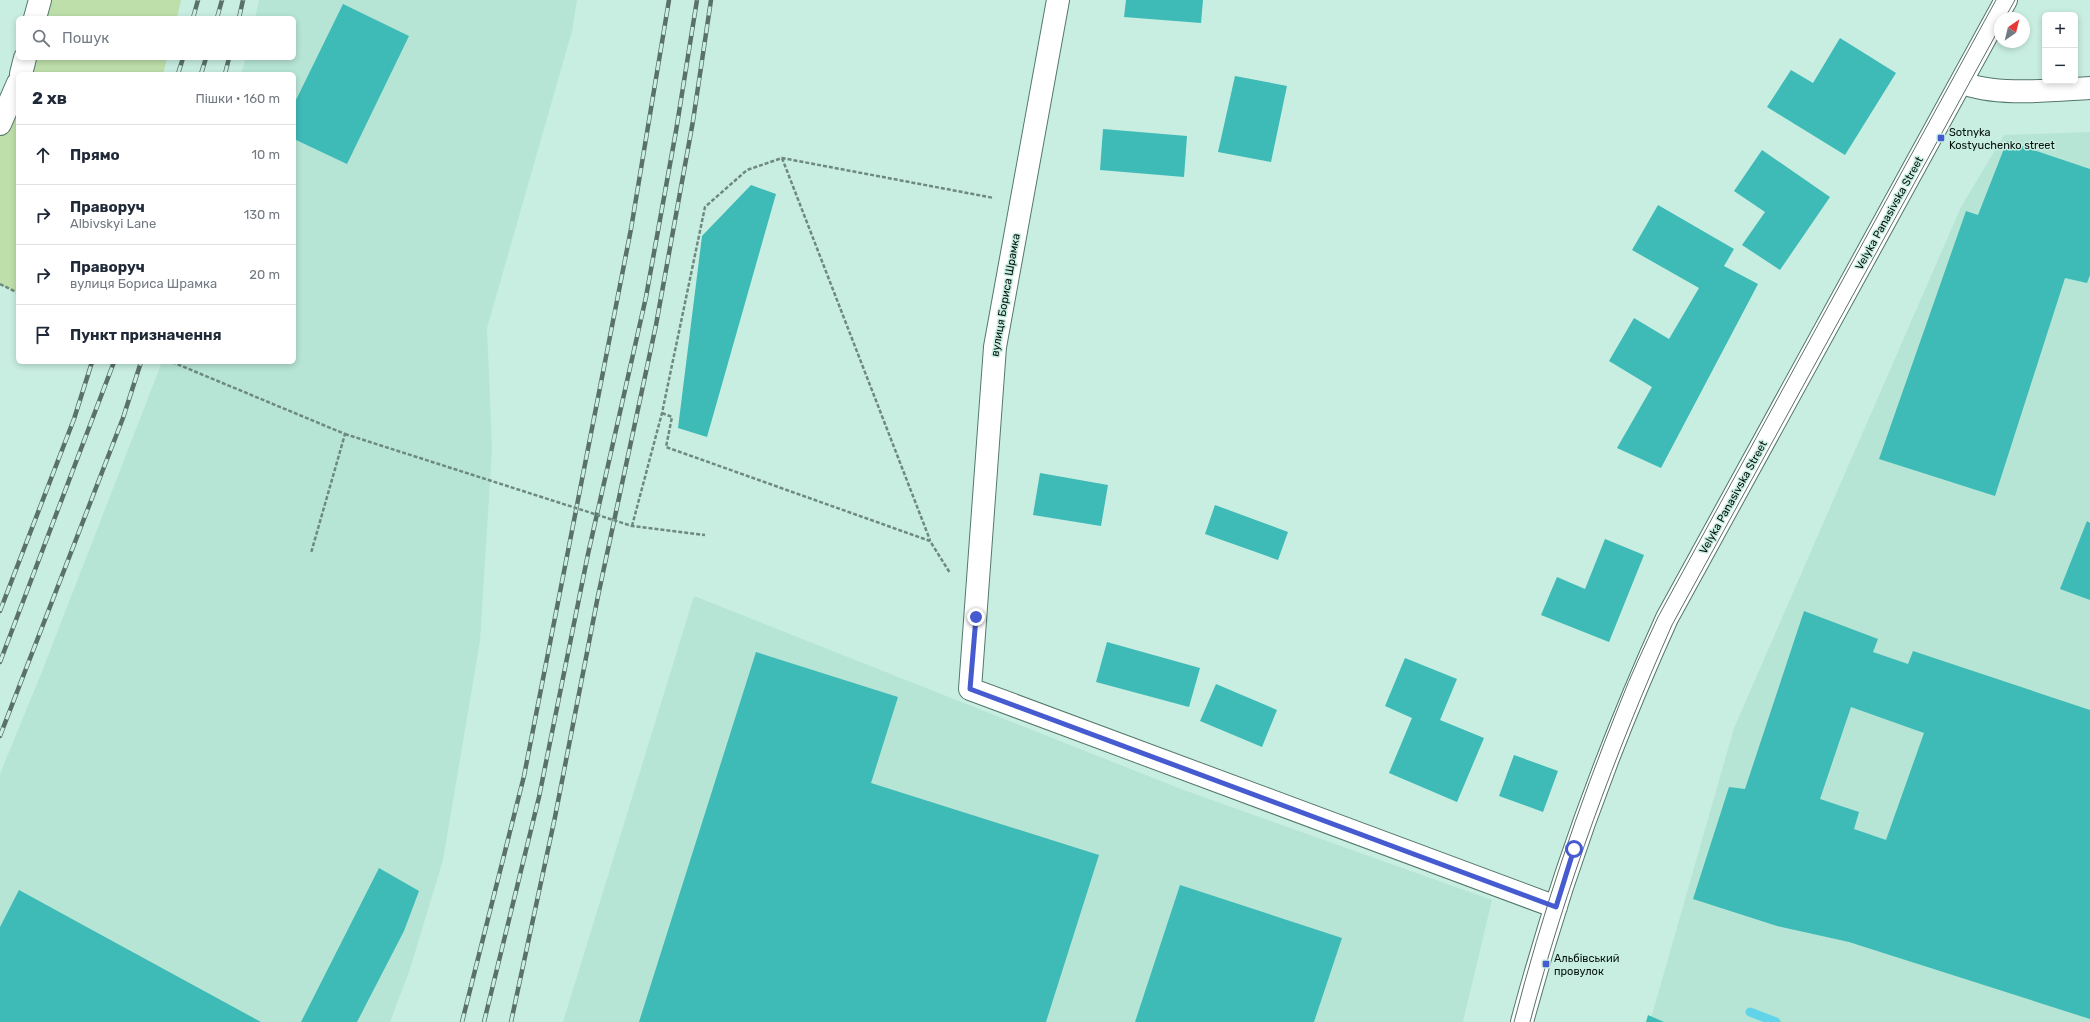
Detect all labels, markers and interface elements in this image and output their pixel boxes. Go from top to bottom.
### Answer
north arrow [1994,12,2030,48]
map controls [2042,12,2078,84]
button: + [2042,12,2078,48]
search box [16,16,296,60]
icon: search [30,27,52,49]
text: Пошук [62,29,109,47]
button: − [2042,48,2078,84]
text: 2 хв [32,88,67,108]
text: Пішки · 160 m [195,91,280,106]
place label: Sotnyka Kostyuchenko street [1949,126,2055,152]
marker: Sotnyka Kostyuchenko street [1936,133,1946,143]
icon: ahead [32,144,54,166]
text: Прямо [70,146,120,164]
text: 10 m [251,147,280,162]
street label: Velyka Panasivska Street [1853,154,1926,272]
text: Праворуч [70,198,145,216]
icon: right [32,204,54,226]
text: 130 m [244,207,280,222]
text: Albivskyi Lane [70,216,156,231]
street label: вулиця Бориса Шрамка [988,233,1023,358]
text: Праворуч [70,258,145,276]
icon: right [32,264,54,286]
text: 20 m [249,267,280,282]
text: вулиця Бориса Шрамка [70,276,217,291]
icon: arrive [32,324,54,346]
text: Пункт призначення [70,326,222,344]
street label: Velyka Panasivska Street [1697,438,1770,556]
route end [967,608,985,626]
route start [1565,840,1583,858]
place label: Альбівський провулок [1554,952,1619,978]
marker: Альбівський провулок [1541,959,1551,969]

